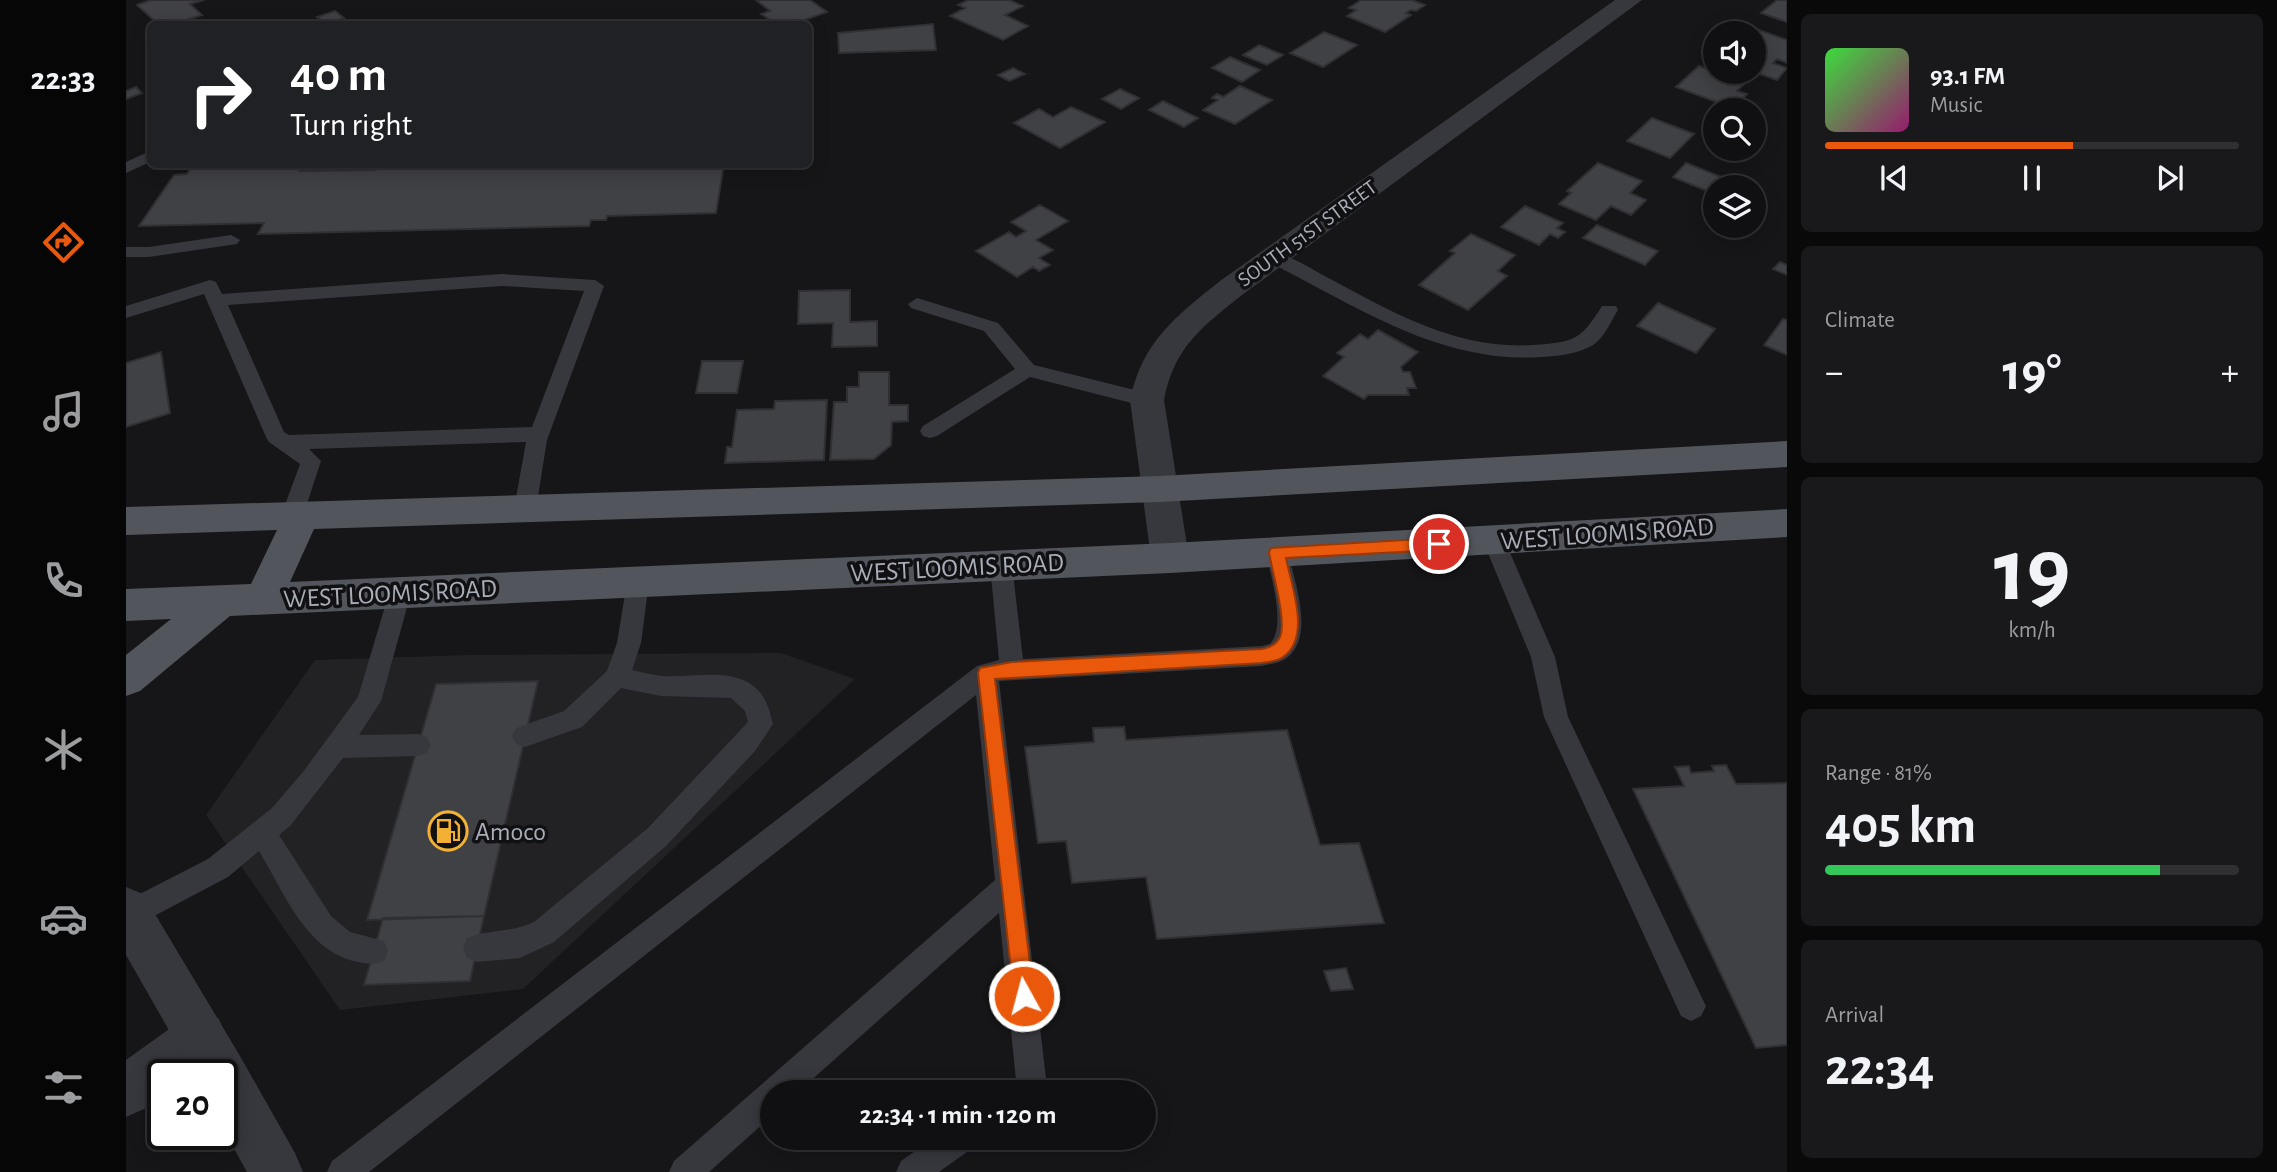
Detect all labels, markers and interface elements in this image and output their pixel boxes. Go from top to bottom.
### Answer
map controls [1703,21,1766,238]
button: sound [1703,21,1766,84]
icon: right [175,49,266,140]
text: 40 m [290,51,387,100]
text: 22:33 [30,63,96,95]
text: 93.1 FM [1930,63,2005,89]
text: Music [1930,94,1982,117]
button: search [1703,98,1766,161]
text: Turn right [290,109,412,141]
icon: previous [1875,159,1913,197]
icon: pause [2013,159,2051,197]
icon: next [2151,159,2189,197]
button: layers [1703,175,1766,238]
street label: SOUTH 51ST STREET [1234,176,1381,291]
icon: directions [39,218,88,267]
text: Climate [1825,309,1895,332]
text: 19° [2002,347,2062,399]
text: − [1825,354,1843,392]
text: + [2221,354,2239,392]
icon: music [39,387,88,436]
pin [1409,514,1469,574]
street label: WEST LOOMIS ROAD [1500,514,1715,554]
icon: arrive [1420,525,1458,563]
text: 19 [1994,526,2070,617]
street label: WEST LOOMIS ROAD [850,549,1064,587]
icon: phone [39,556,88,605]
street label: WEST LOOMIS ROAD [283,575,497,613]
text: km/h [2008,619,2056,642]
icon: climate [39,725,88,774]
text: Range · 81% [1825,762,1932,785]
text: 405 km [1825,800,1976,852]
fuel station icon: Amoco [427,810,469,852]
place label: Amoco [475,819,546,845]
icon: car [39,894,88,943]
position arrow [987,959,1061,1033]
text: Arrival [1825,1004,1884,1027]
text: 22:34 [1825,1042,1934,1094]
speed limit sign: 20 [147,1059,238,1150]
icon: filters [39,1063,88,1112]
text: 22:34 · 1 min · 120 m [859,1102,1057,1128]

